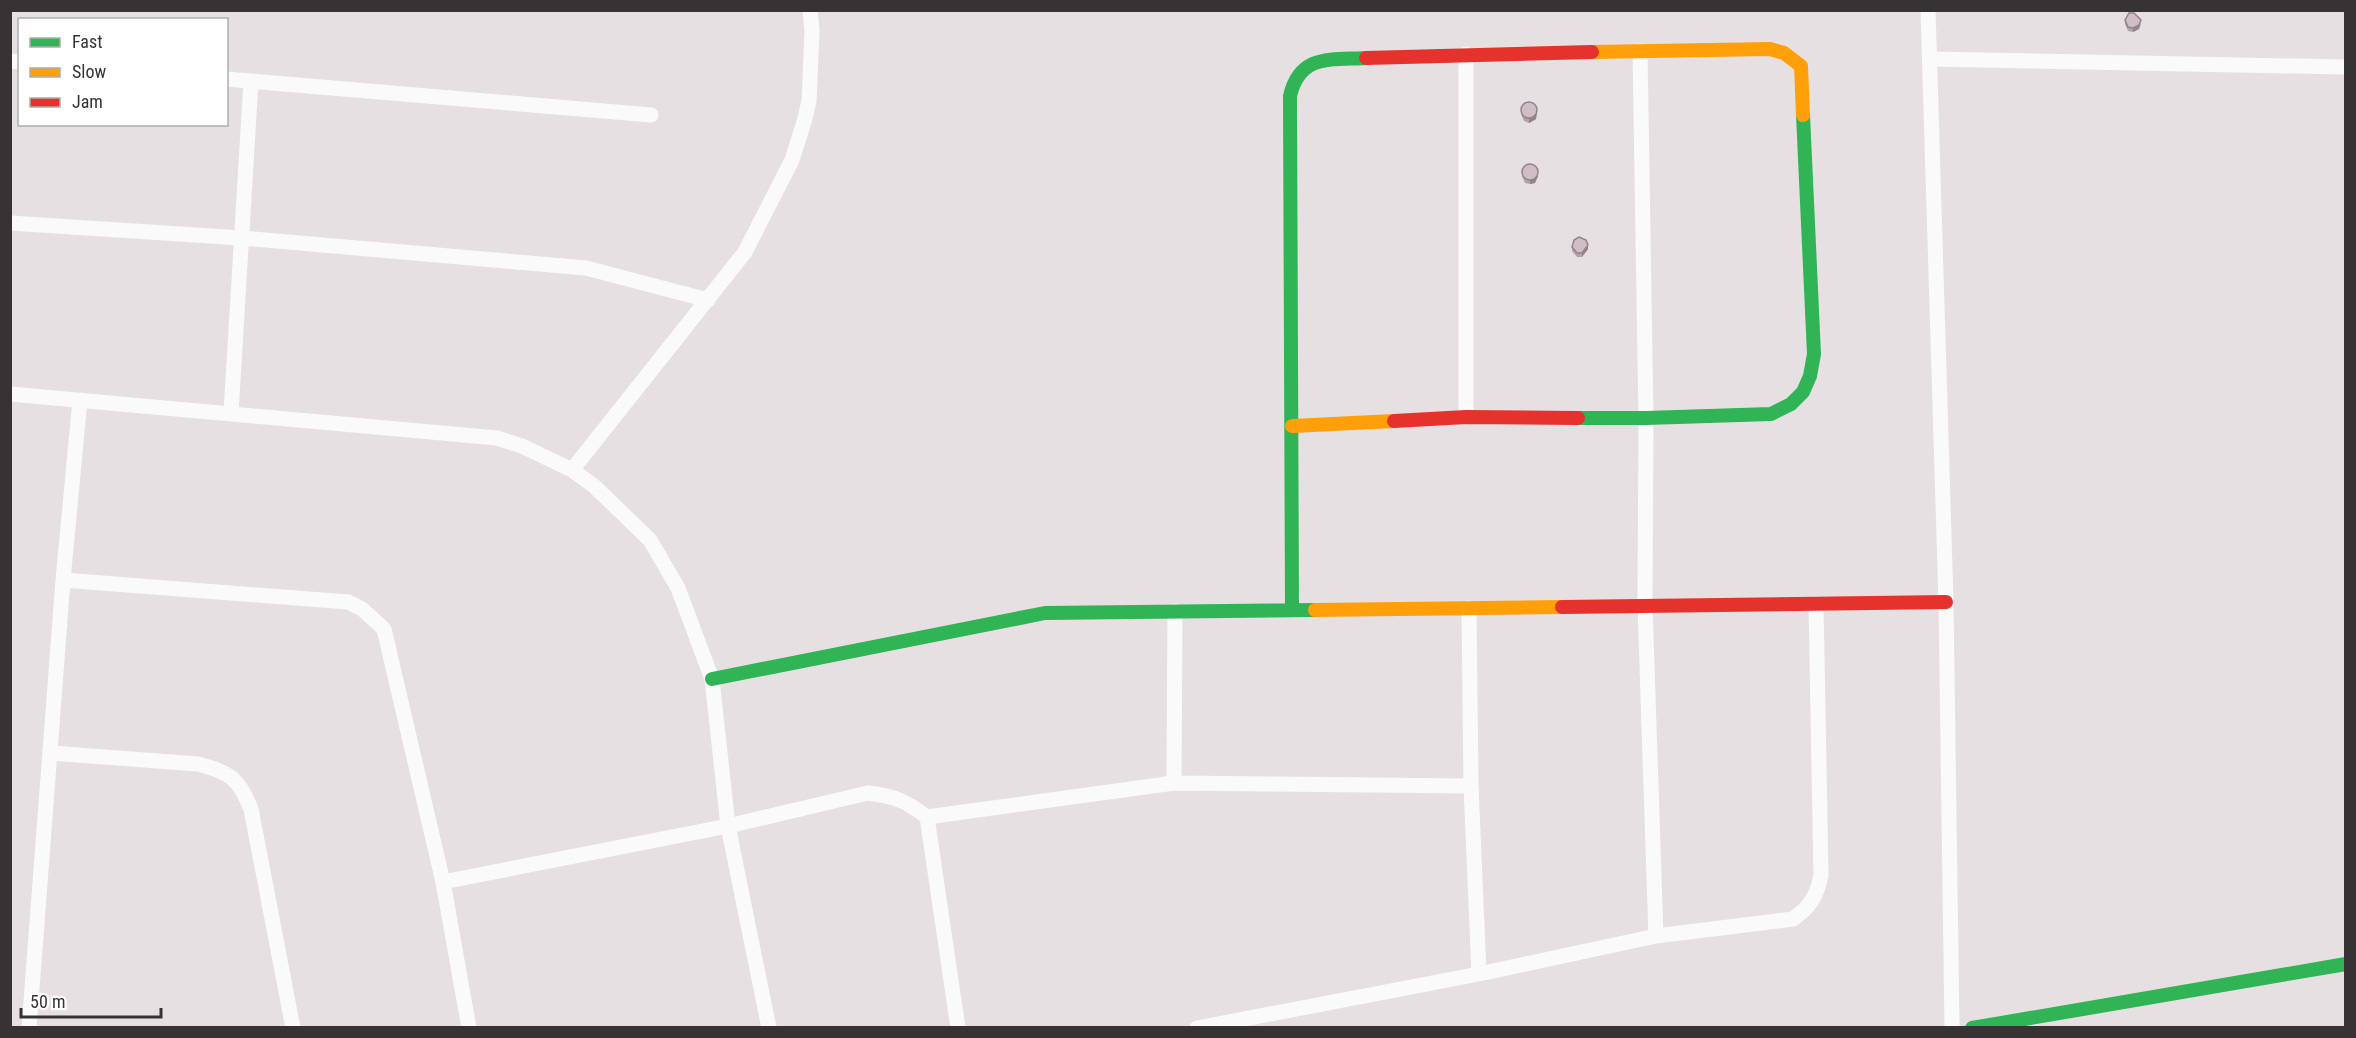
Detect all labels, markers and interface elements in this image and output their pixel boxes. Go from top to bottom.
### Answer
legend [18,18,228,126]
text: Fast [72,31,103,52]
text: Slow [72,61,107,82]
text: Jam [72,91,103,112]
scale bar [21,981,160,1019]
text: 50 m [30,991,65,1012]

